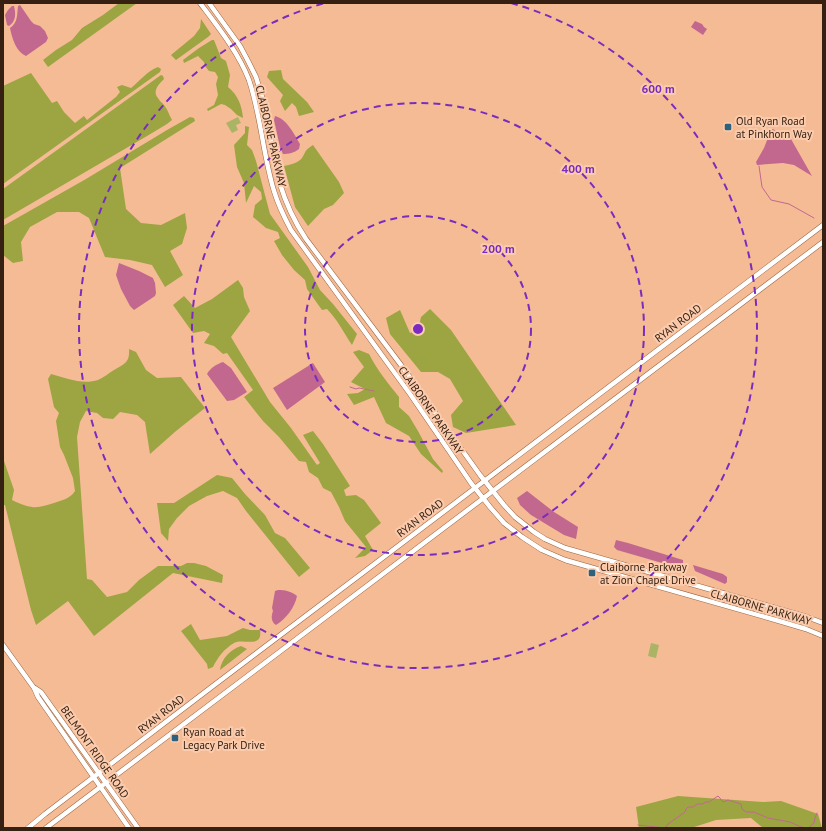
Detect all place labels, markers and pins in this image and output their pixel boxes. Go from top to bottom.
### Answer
place label: Old Ryan Road at Pinkhorn Way [736,114,813,141]
marker: Old Ryan Road at Pinkhorn Way [723,122,733,132]
centre of rings [411,322,425,336]
place label: Claiborne Parkway at Zion Chapel Drive [600,560,696,587]
marker: Claiborne Parkway at Zion Chapel Drive [587,568,597,578]
place label: Ryan Road at Legacy Park Drive [183,725,265,752]
marker: Ryan Road at Legacy Park Drive [170,733,180,743]

